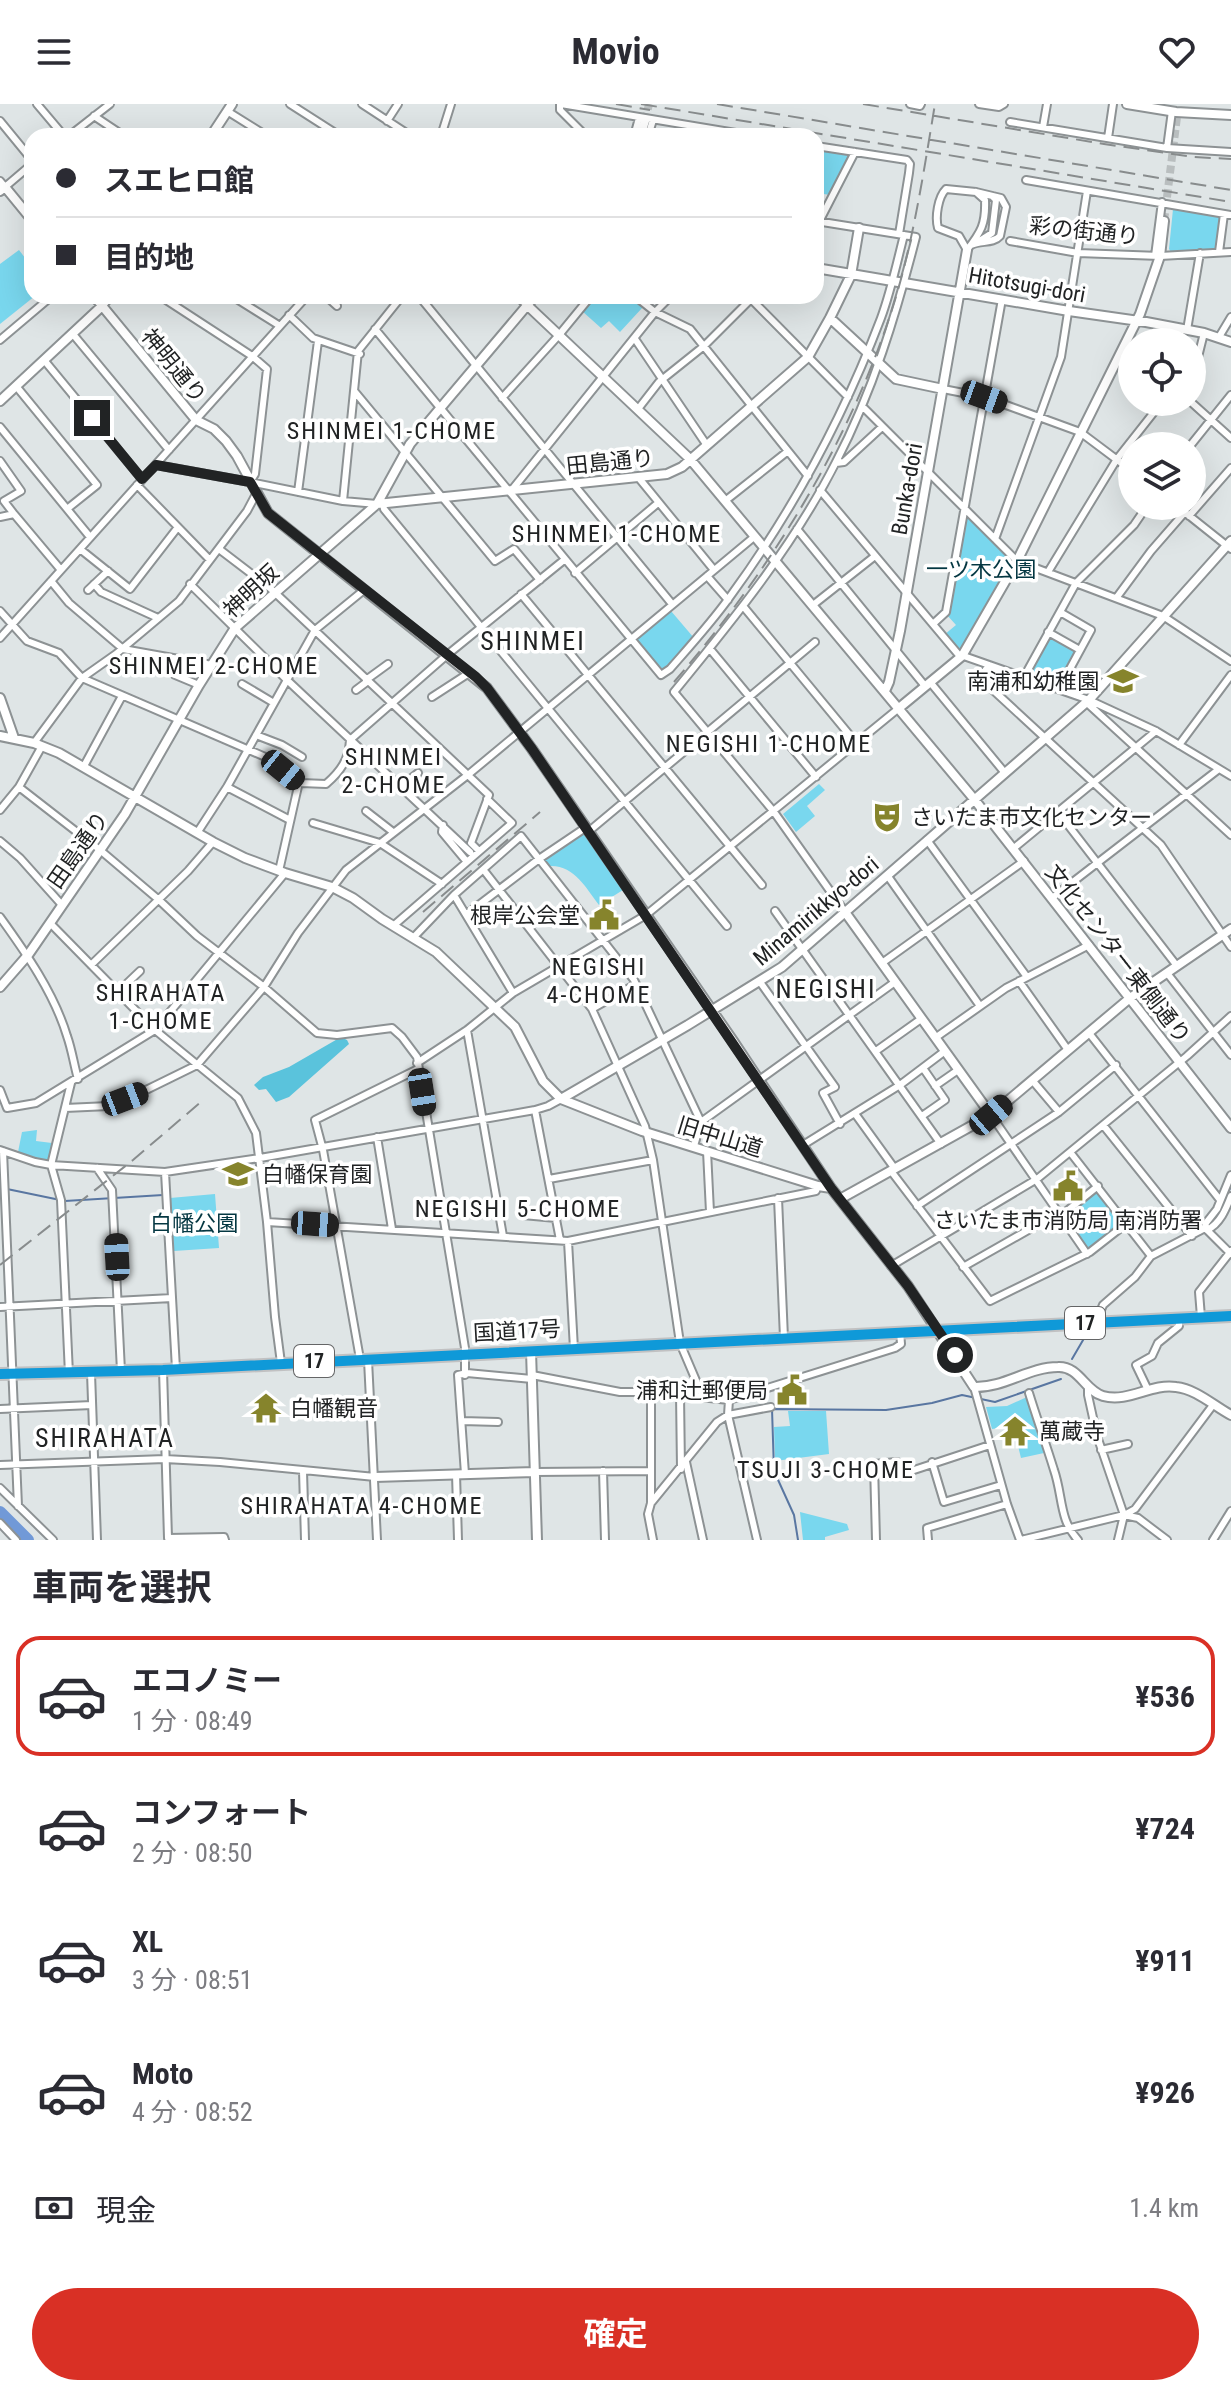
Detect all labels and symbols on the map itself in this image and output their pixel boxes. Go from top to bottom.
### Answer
street label: 彩の街通り [1028,213,1140,249]
street label: Hitotsugi-dori [967,262,1087,308]
street label: 神明通り [137,324,211,408]
car [957,378,1011,416]
route end [74,400,110,436]
district label: SHINMEI 1-CHOME [287,417,497,445]
street label: Bunka-dori [887,441,927,537]
street label: 田島通り [565,445,655,479]
district label: SHINMEI 1-CHOME [512,520,722,548]
park label: 一ツ木公園 [926,557,1036,582]
street label: 神明坂 [218,559,284,623]
district label: SHINMEI [480,626,586,656]
district label: SHINMEI 2-CHOME [109,652,319,680]
school or university icon: 南浦和幼稚園 [1106,664,1140,698]
place label: 南浦和幼稚園 [967,669,1099,694]
district label: NEGISHI 1-CHOME [666,730,872,758]
district label: SHINMEI 2-CHOME [342,743,446,799]
car [257,746,309,794]
theatre icon: さいたま市文化センター [870,800,904,834]
place label: さいたま市文化センター [911,805,1152,830]
street label: 田島通り [43,807,113,893]
street label: Minamirikkyo-dori [748,852,884,970]
street label: 文化センター東側通り [1040,860,1196,1048]
public building icon: 根岸公会堂 [587,898,621,932]
place label: 根岸公会堂 [470,903,580,928]
district label: NEGISHI 4-CHOME [547,953,651,1009]
district label: NEGISHI [775,974,877,1004]
district label: SHIRAHATA 1-CHOME [96,979,226,1035]
car [406,1066,438,1118]
car [98,1079,152,1119]
car [965,1090,1017,1140]
street label: 旧中山道 [674,1112,766,1162]
school or university icon: 白幡保育園 [221,1157,255,1191]
place label: 白幡保育園 [262,1162,372,1187]
public building icon: さいたま市消防局 南消防署 [1051,1169,1085,1203]
district label: NEGISHI 5-CHOME [415,1195,621,1223]
place label: さいたま市消防局 南消防署 [934,1208,1202,1233]
car [290,1210,340,1238]
park label: 白幡公園 [150,1211,238,1236]
car [104,1232,130,1282]
road number: 17 [1065,1307,1105,1339]
street label: 国道17号 [473,1316,561,1346]
route start [937,1337,973,1373]
road number: 17 [294,1345,334,1377]
public building icon: 浦和辻郵便局 [775,1373,809,1407]
place label: 浦和辻郵便局 [636,1378,768,1403]
temple icon: 白幡観音 [249,1391,283,1425]
place label: 白幡観音 [290,1396,378,1421]
temple icon: 萬蔵寺 [998,1414,1032,1448]
place label: 萬蔵寺 [1039,1419,1105,1444]
district label: SHIRAHATA [35,1423,175,1453]
district label: TSUJI 3-CHOME [737,1456,915,1484]
district label: SHIRAHATA 4-CHOME [240,1492,484,1520]

